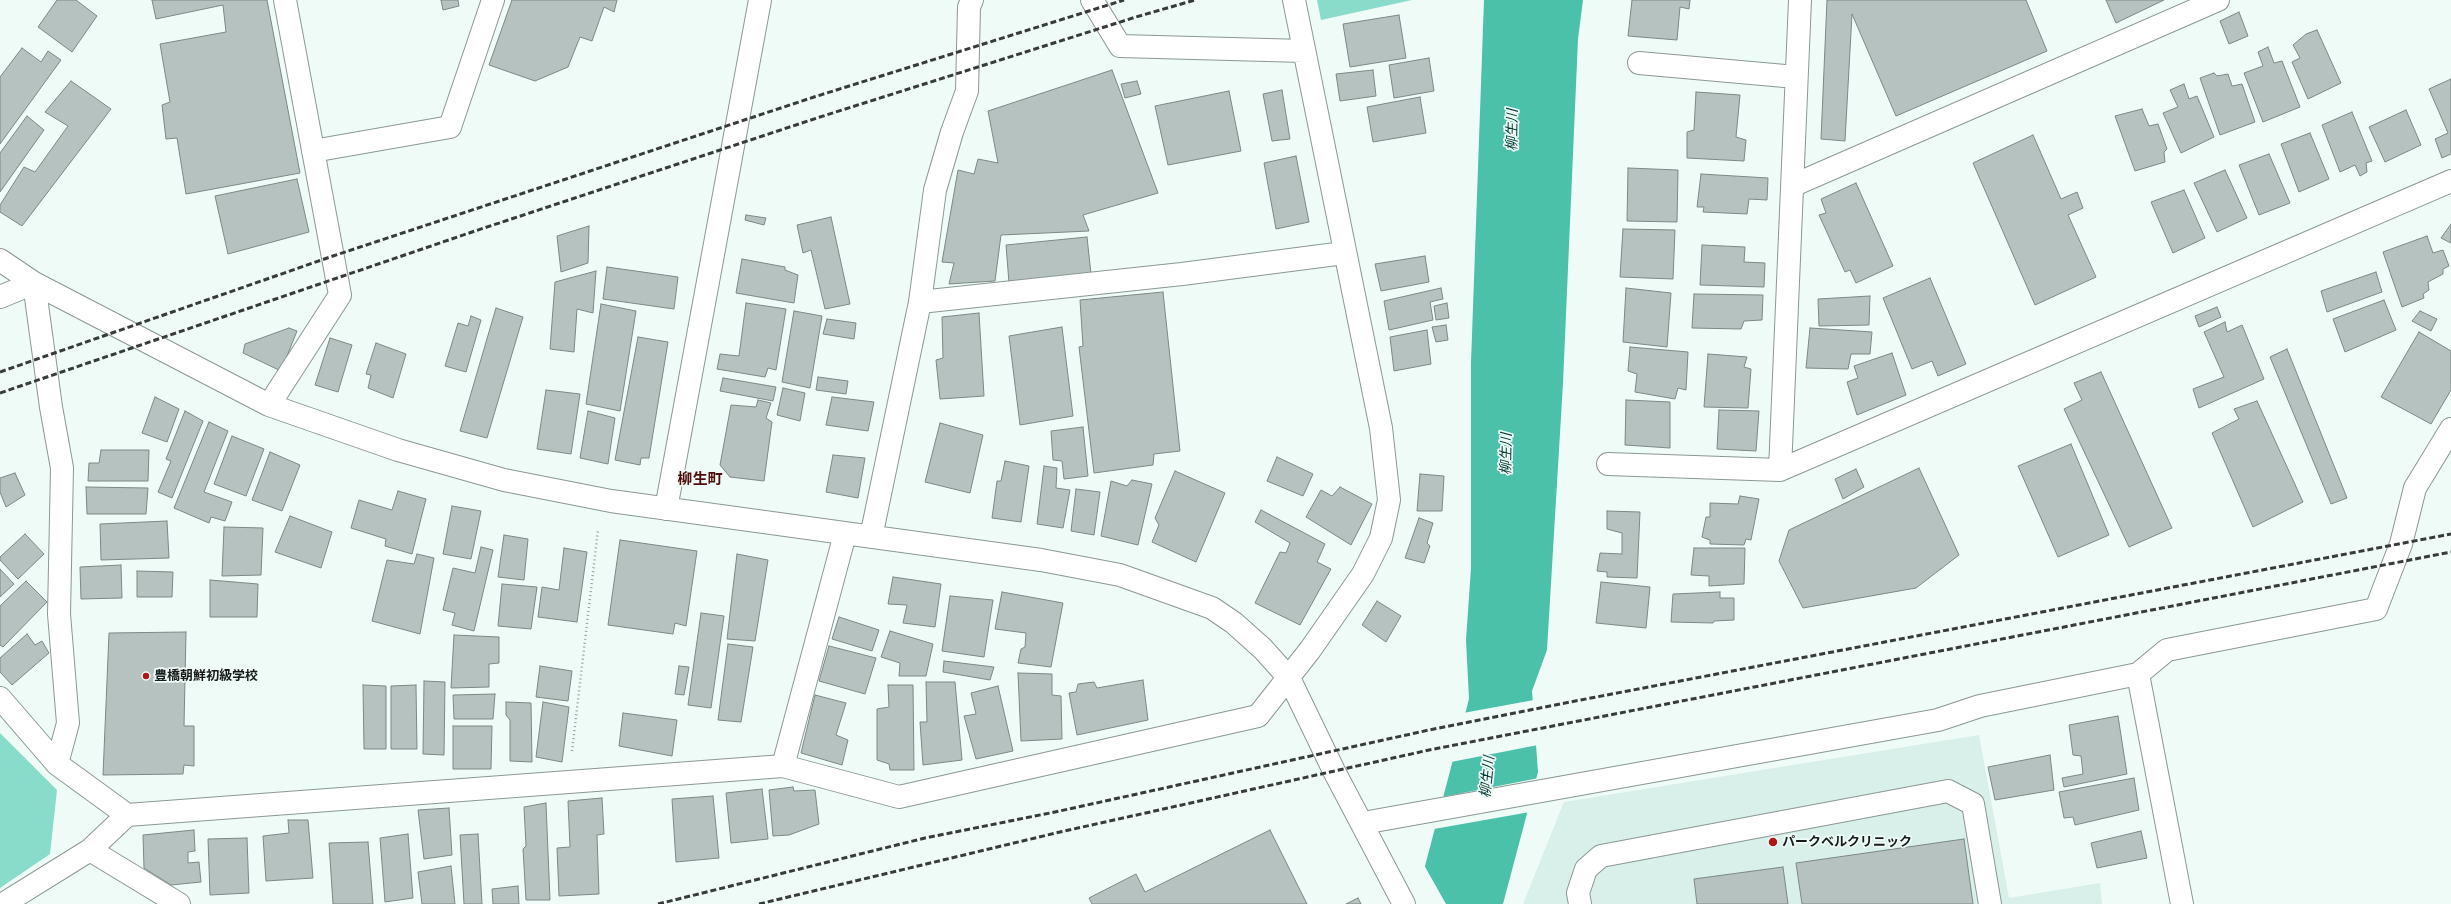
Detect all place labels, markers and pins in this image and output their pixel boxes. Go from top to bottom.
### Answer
place label: 豊橋朝鮮初級学校 [154,668,258,684]
marker: 豊橋朝鮮初級学校 [141,671,151,681]
place label: パークベルクリニック [1782,834,1912,850]
marker: パークベルクリニック [1767,836,1779,848]

